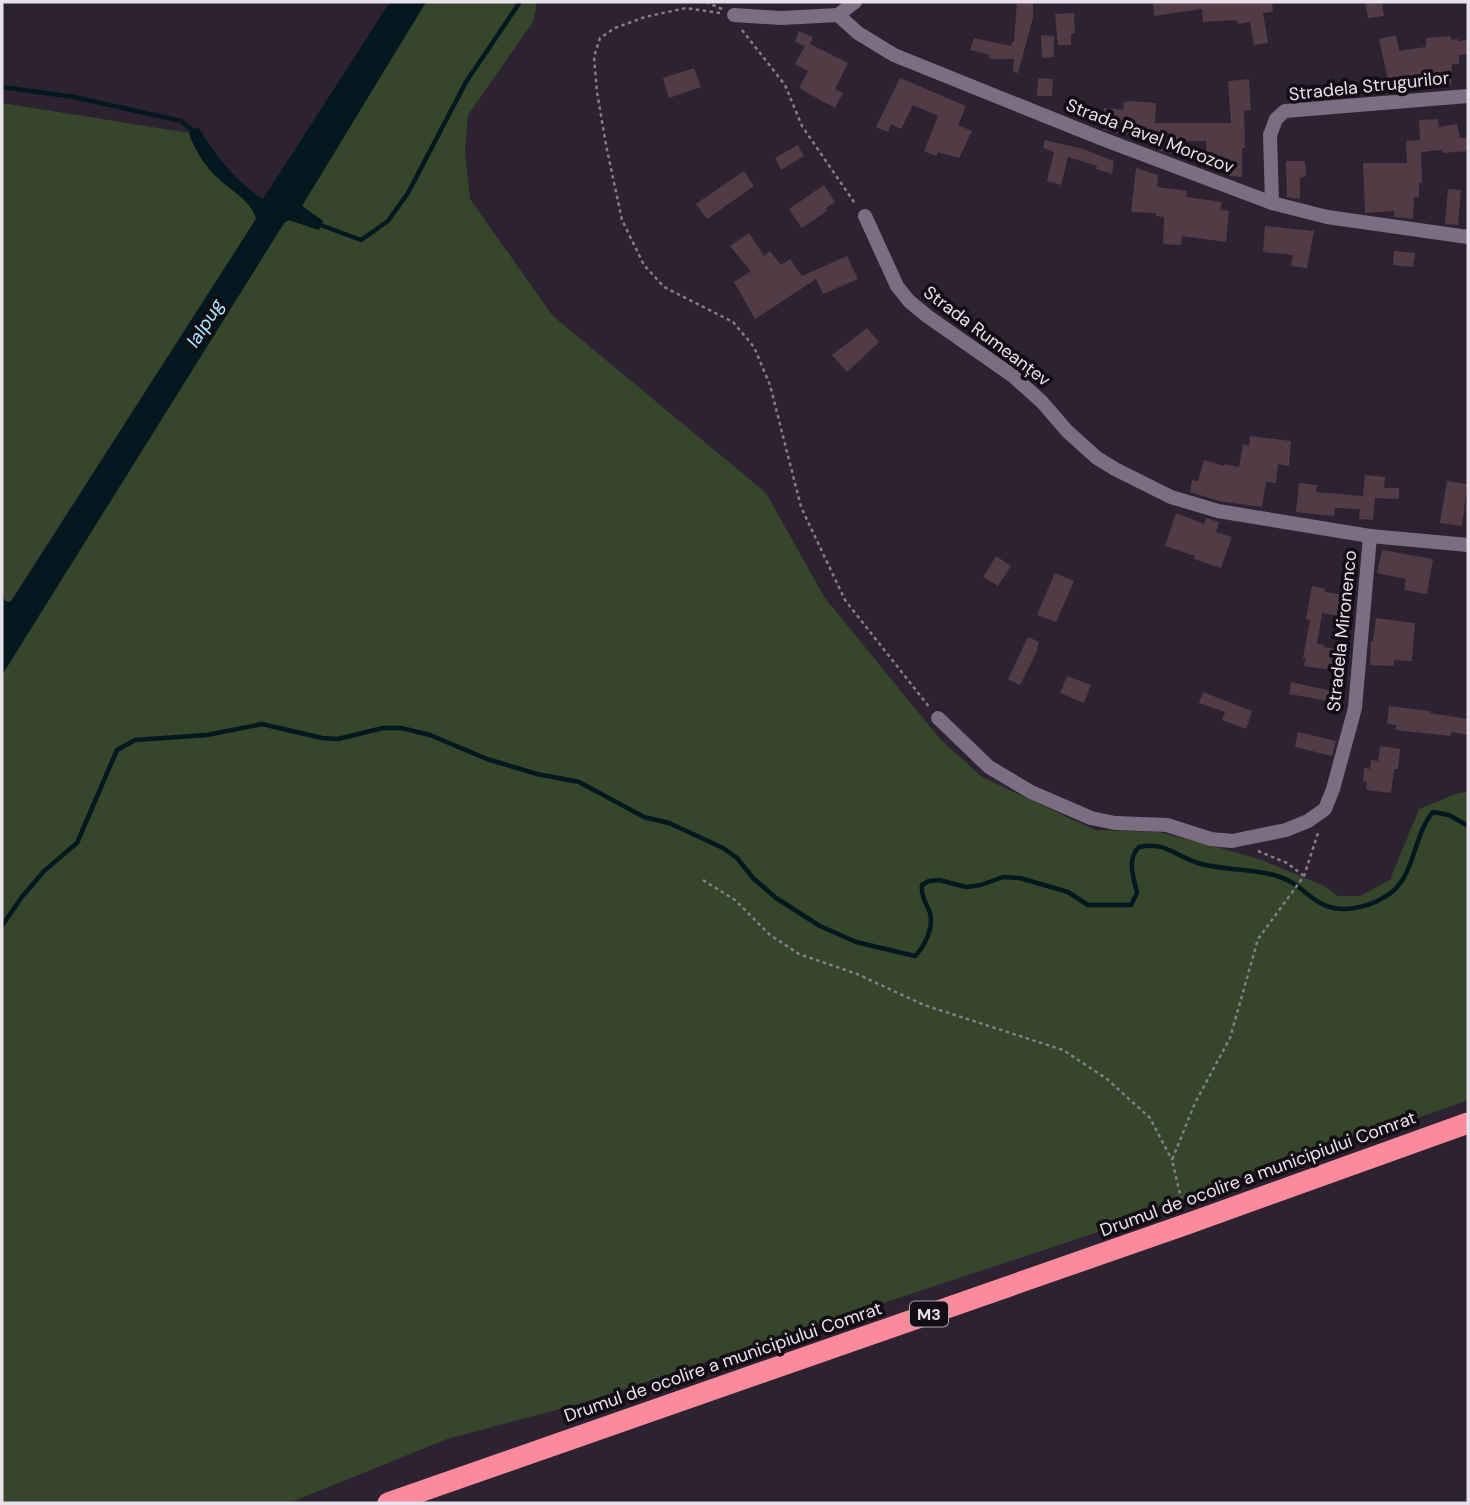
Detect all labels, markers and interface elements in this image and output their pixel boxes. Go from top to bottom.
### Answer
street label: Stradela Strugurilor [1288,66,1451,106]
street label: Strada Pavel Morozov [1063,93,1238,179]
street label: Strada Rumeanțev [919,280,1056,392]
water label: Ialpug [180,294,230,352]
street label: Stradela Mironenco [1322,549,1362,713]
street label: Drumul de ocolire a municipiului Comrat [1097,1106,1419,1242]
street label: Drumul de ocolire a municipiului Comrat [561,1296,885,1428]
road number: M3 [910,1302,948,1326]

